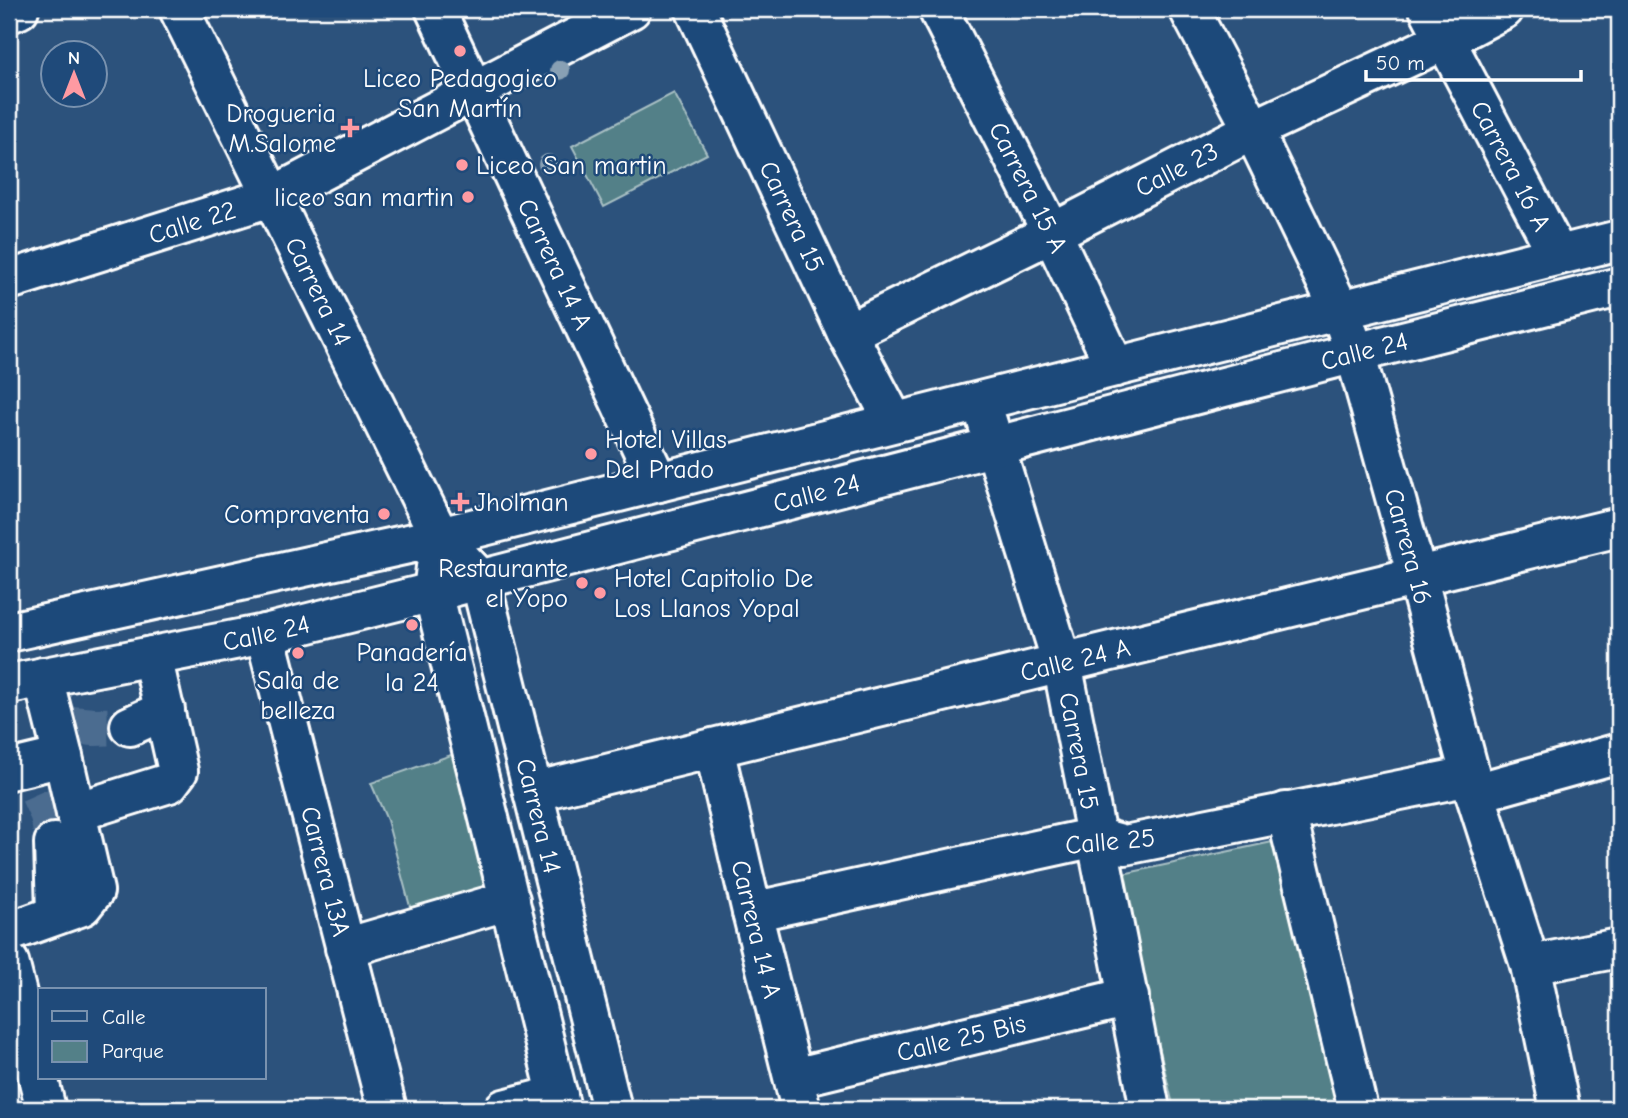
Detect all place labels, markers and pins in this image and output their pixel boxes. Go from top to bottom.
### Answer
marker: Liceo Pedagogico San Martín [452,43,468,59]
place label: Liceo Pedagogico San Martín [363,64,557,124]
place label: Drogueria M.Salome [226,99,336,159]
marker: Drogueria M.Salome [342,120,358,136]
place label: Liceo San martin [476,151,667,181]
marker: Liceo San martin [454,157,470,173]
place label: liceo san martin [274,183,454,213]
marker: liceo san martin [460,189,476,205]
place label: Hotel Villas Del Prado [605,425,727,485]
marker: Hotel Villas Del Prado [583,446,599,462]
place label: Jholman [474,488,569,518]
marker: Jholman [452,494,468,510]
place label: Compraventa [224,500,370,530]
marker: Compraventa [376,506,392,522]
place label: Restaurante el Yopo [438,554,568,614]
place label: Hotel Capitolio De Los Llanos Yopal [614,564,813,624]
marker: Restaurante el Yopo [574,575,590,591]
marker: Hotel Capitolio De Los Llanos Yopal [592,585,608,601]
marker: Panadería la 24 [404,617,420,633]
place label: Panadería la 24 [356,638,468,698]
marker: Sala de belleza [290,645,306,661]
place label: Sala de belleza [257,666,339,726]

